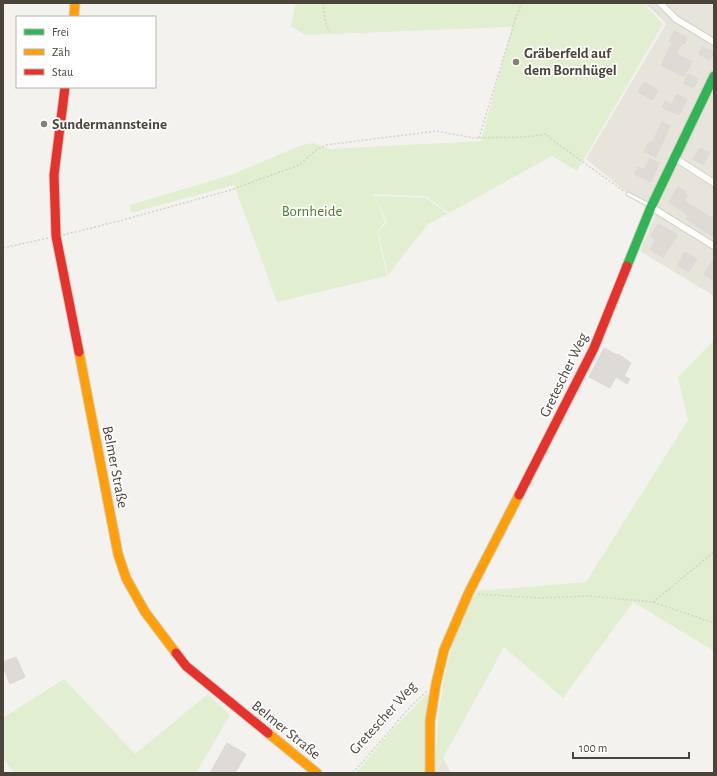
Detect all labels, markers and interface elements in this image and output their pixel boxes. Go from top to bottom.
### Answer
legend [16,16,156,88]
text: Frei [52,26,69,38]
text: Zäh [52,46,70,58]
place label: Gräberfeld auf dem Bornhügel [524,46,617,78]
marker: Gräberfeld auf dem Bornhügel [511,57,521,67]
text: Stau [52,66,73,78]
place label: Sundermannsteine [52,117,167,132]
marker: Sundermannsteine [39,119,49,129]
park label: Bornheide [282,204,342,219]
street label: Gretescher Weg [537,330,591,420]
street label: Belmer Straße [100,425,130,509]
street label: Gretescher Weg [347,678,420,757]
street label: Belmer Straße [249,698,323,762]
scale bar [573,734,689,760]
text: 100 m [579,742,607,754]

